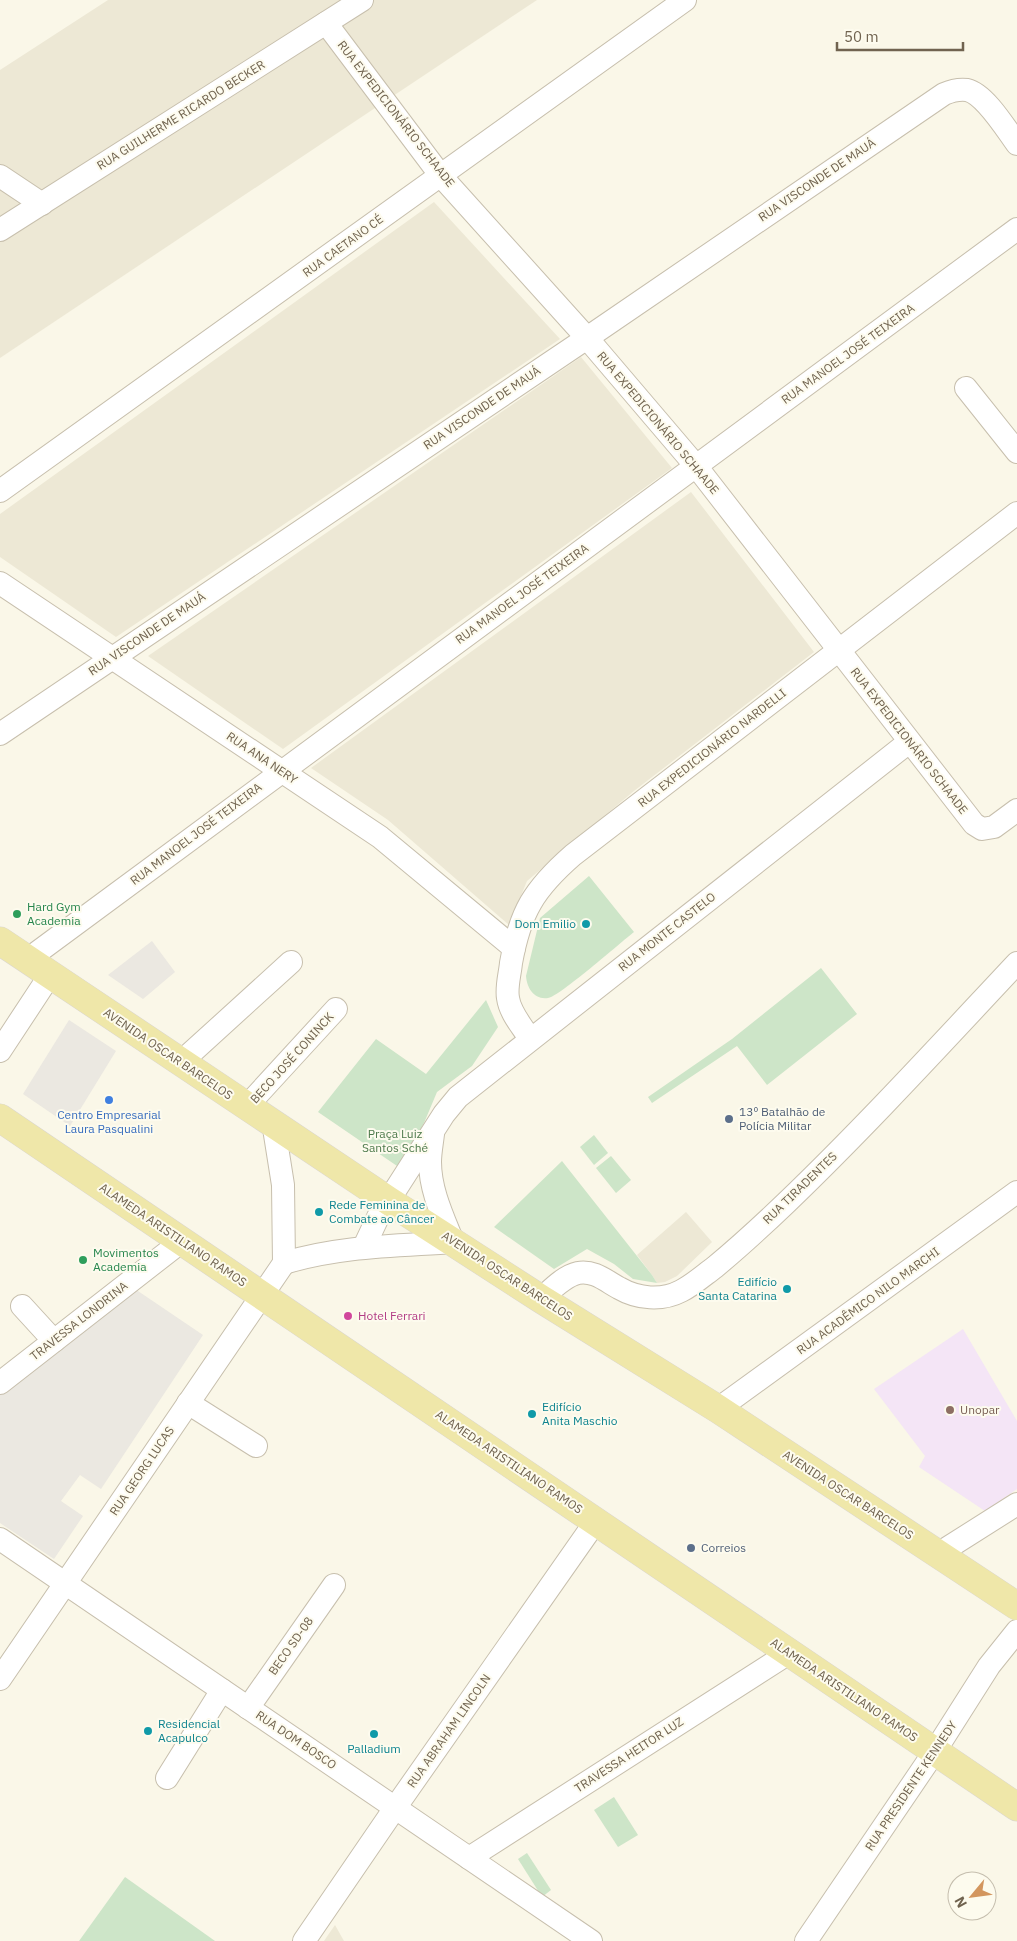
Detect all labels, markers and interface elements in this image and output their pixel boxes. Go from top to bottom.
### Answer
scale bar [837,20,963,52]
text: 50 m [844,27,879,46]
street label: RUA EXPEDICIONÁRIO SCHAADE [335,37,458,190]
street label: RUA GUILHERME RICARDO BECKER [94,56,268,173]
street label: RUA VISCONDE DE MAUÁ [755,135,878,224]
street label: RUA CAETANO CÉ [299,211,386,280]
street label: RUA MANOEL JOSÉ TEIXEIRA [778,300,917,407]
street label: RUA EXPEDICIONÁRIO SCHAADE [594,348,723,497]
street label: RUA VISCONDE DE MAUÁ [420,363,543,452]
street label: RUA MANOEL JOSÉ TEIXEIRA [452,540,591,647]
street label: RUA VISCONDE DE MAUÁ [85,589,208,678]
street label: RUA EXPEDICIONÁRIO SCHAADE [848,664,971,817]
street label: RUA EXPEDICIONÁRIO NARDELLI [635,685,789,810]
street label: RUA ANA NERY [224,728,301,787]
street label: RUA MANOEL JOSÉ TEIXEIRA [127,779,265,888]
street label: RUA MONTE CASTELO [615,889,718,974]
place label: Hard Gym Academia [27,899,81,928]
marker: Hard Gym Academia [11,908,23,920]
place label: Dom Emilio [514,916,576,931]
marker: Dom Emilio [580,918,592,930]
street label: AVENIDA OSCAR BARCELOS [101,1005,236,1103]
street label: BECO JOSÉ CONINCK [247,1009,337,1106]
marker: Centro Empresarial Laura Pasqualini [103,1094,115,1106]
place label: 13º Batalhão de Polícia Militar [739,1104,826,1133]
place label: Centro Empresarial Laura Pasqualini [57,1107,161,1136]
marker: 13º Batalhão de Polícia Militar [723,1113,735,1125]
park label: Praça Luiz Santos Sché [362,1126,428,1155]
street label: RUA TIRADENTES [759,1148,840,1227]
street label: ALAMEDA ARISTILIANO RAMOS [97,1180,250,1290]
place label: Rede Feminina de Combate ao Câncer [329,1197,435,1226]
marker: Rede Feminina de Combate ao Câncer [313,1206,325,1218]
street label: AVENIDA OSCAR BARCELOS [439,1228,575,1324]
street label: RUA ACADÊMICO NILO MARCHI [793,1244,942,1357]
place label: Movimentos Academia [93,1245,159,1274]
marker: Movimentos Academia [77,1254,89,1266]
place label: Edifício Santa Catarina [698,1274,778,1303]
street label: TRAVESSA LONDRINA [27,1278,131,1363]
marker: Edifício Santa Catarina [781,1283,793,1295]
place label: Hotel Ferrari [358,1308,426,1323]
marker: Hotel Ferrari [342,1310,354,1322]
place label: Edifício Anita Maschio [542,1399,618,1428]
place label: Unopar [960,1402,1000,1417]
marker: Unopar [944,1404,956,1416]
street label: ALAMEDA ARISTILIANO RAMOS [433,1407,586,1517]
marker: Edifício Anita Maschio [526,1408,538,1420]
street label: RUA GEORG LUCAS [106,1423,177,1518]
street label: AVENIDA OSCAR BARCELOS [780,1447,916,1543]
place label: Correios [701,1540,746,1555]
marker: Correios [685,1542,697,1554]
street label: BECO SD-08 [265,1614,316,1678]
street label: ALAMEDA ARISTILIANO RAMOS [768,1635,921,1745]
street label: RUA ABRAHAM LINCOLN [404,1671,494,1790]
street label: RUA DOM BOSCO [253,1707,340,1772]
street label: TRAVESSA HEITOR LUZ [571,1714,686,1795]
place label: Residencial Acapulco [158,1716,220,1745]
street label: RUA PRESIDENTE KENNEDY [861,1718,960,1853]
marker: Residencial Acapulco [142,1725,154,1737]
marker: Palladium [368,1728,380,1740]
place label: Palladium [347,1741,401,1756]
north arrow [947,1871,997,1921]
text: N [950,1894,971,1911]

